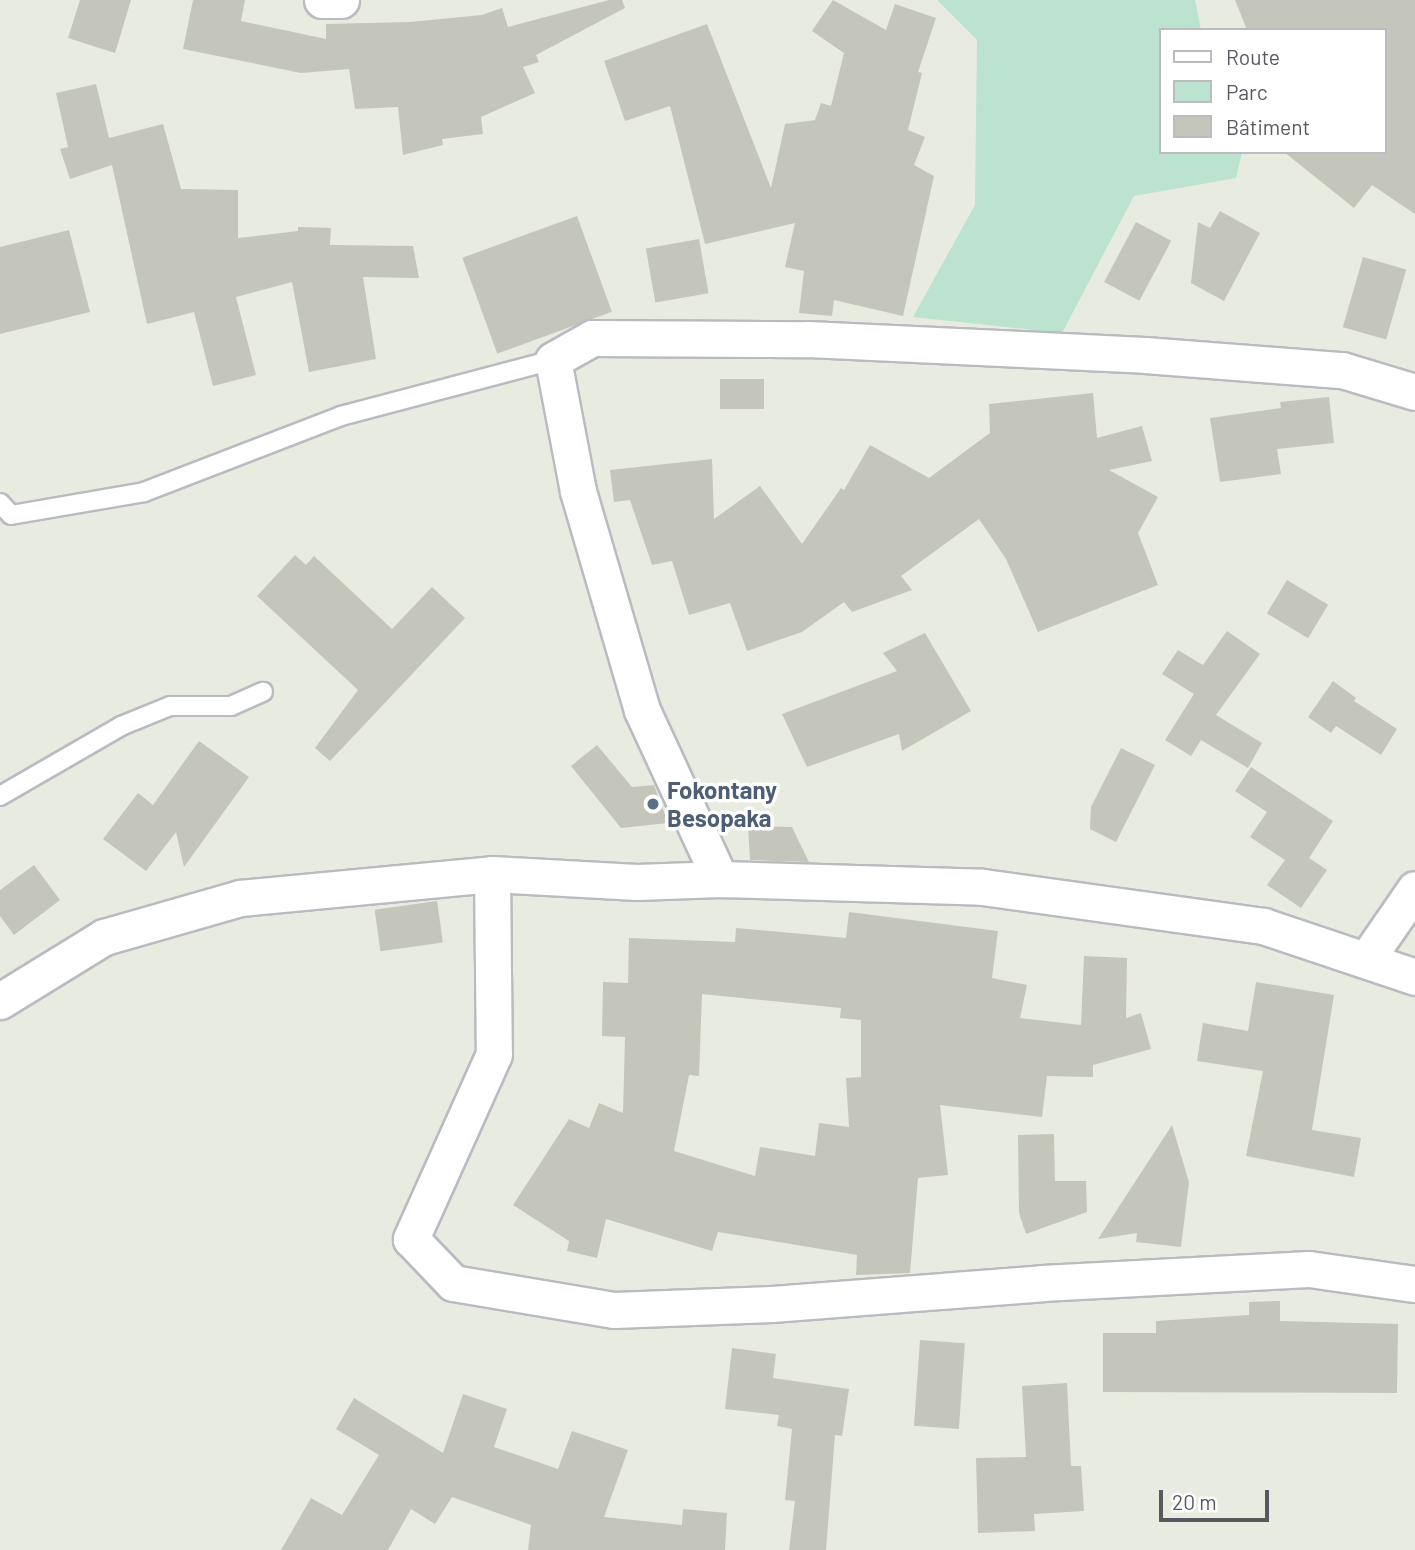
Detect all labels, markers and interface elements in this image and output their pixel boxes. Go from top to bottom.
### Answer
legend [1160,28,1387,154]
text: Route [1226,44,1280,69]
text: Parc [1226,79,1268,104]
text: Bâtiment [1226,114,1310,139]
place label: Fokontany Besopaka [667,776,777,832]
marker: Fokontany Besopaka [645,796,661,812]
scale bar [1163,1476,1273,1520]
text: 20 m [1172,1489,1217,1514]

